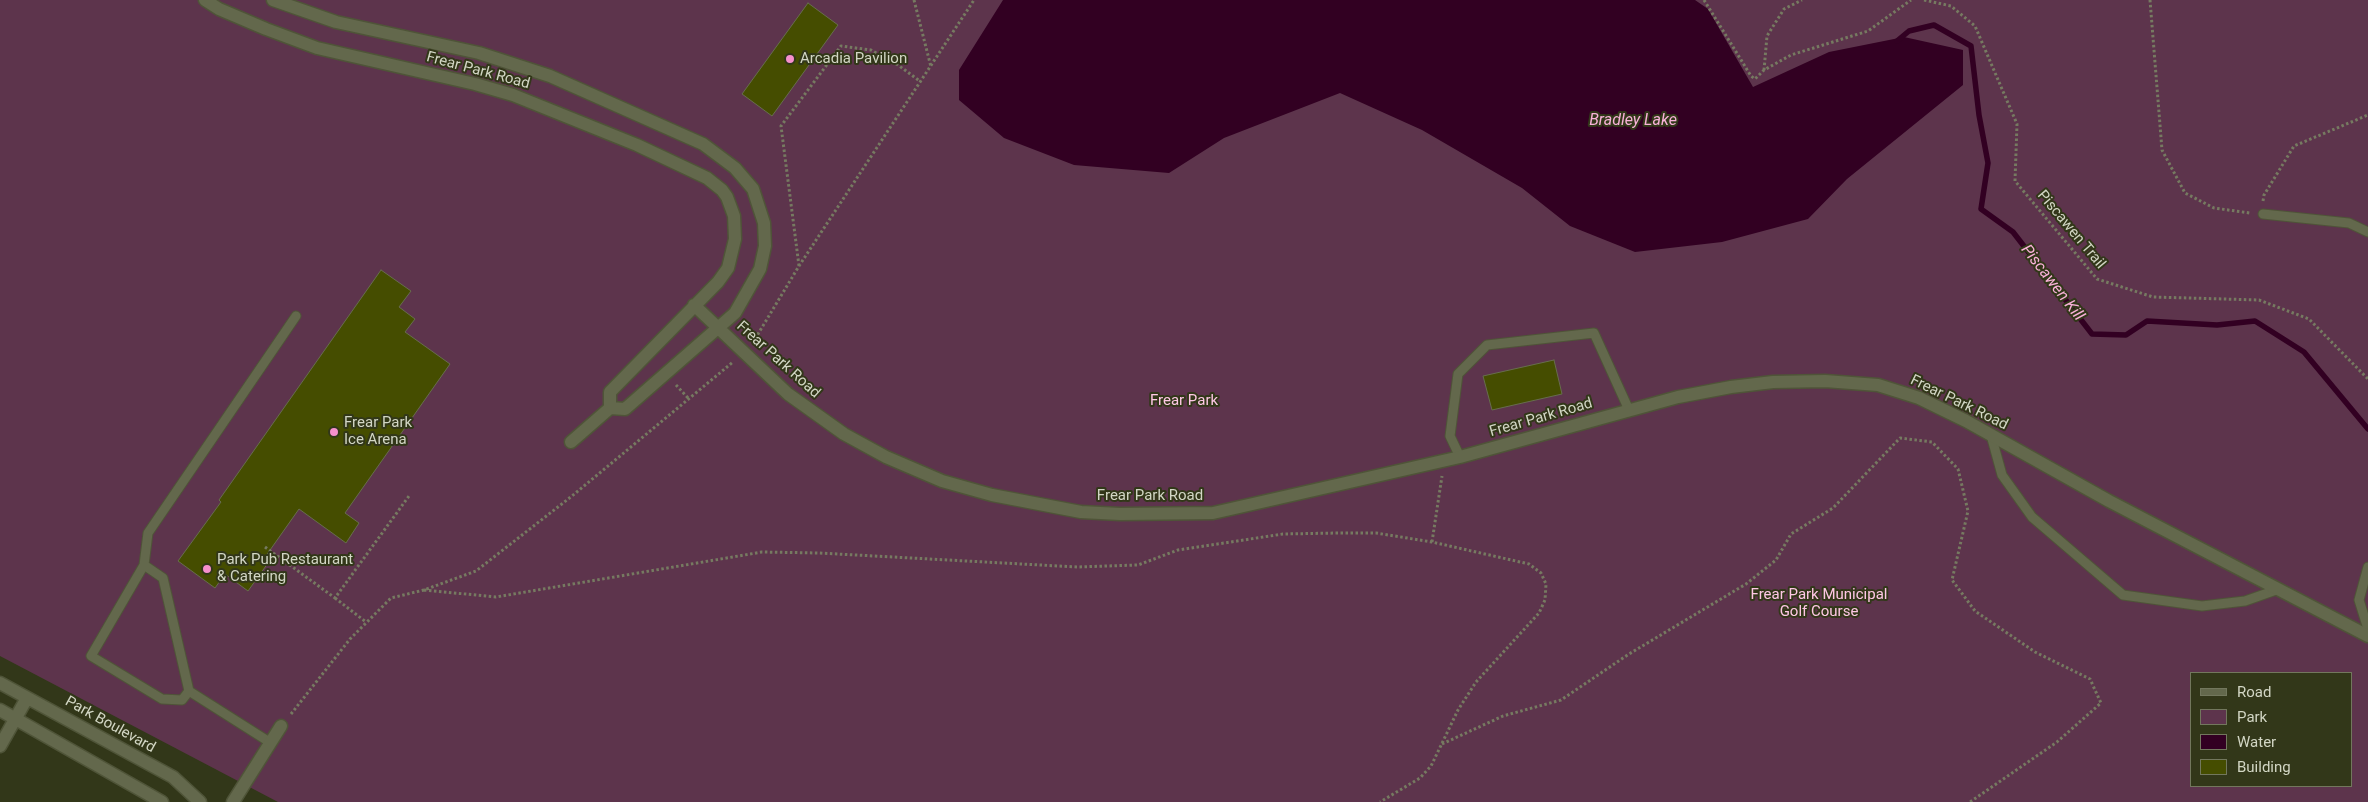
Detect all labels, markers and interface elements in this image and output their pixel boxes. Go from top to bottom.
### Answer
street label: Frear Park Road [424,49,532,93]
place label: Arcadia Pavilion [800,50,907,68]
marker: Arcadia Pavilion [784,53,796,65]
water label: Bradley Lake [1589,111,1677,131]
street label: Piscawen Trail [2033,187,2109,273]
water label: Piscawen Kill [2016,241,2088,325]
street label: Frear Park Road [732,318,824,402]
street label: Frear Park Road [1907,372,2011,434]
park label: Frear Park [1150,392,1218,410]
street label: Frear Park Road [1487,395,1595,441]
place label: Frear Park Ice Arena [344,414,412,449]
marker: Frear Park Ice Arena [328,426,340,438]
street label: Frear Park Road [1097,487,1203,505]
place label: Park Pub Restaurant & Catering [217,551,353,586]
marker: Park Pub Restaurant & Catering [201,563,213,575]
park label: Frear Park Municipal Golf Course [1751,586,1887,621]
legend [2190,672,2353,787]
text: Road [2237,683,2271,701]
street label: Park Boulevard [62,693,158,757]
text: Park [2237,708,2267,726]
text: Water [2237,733,2276,751]
text: Building [2237,758,2291,776]

